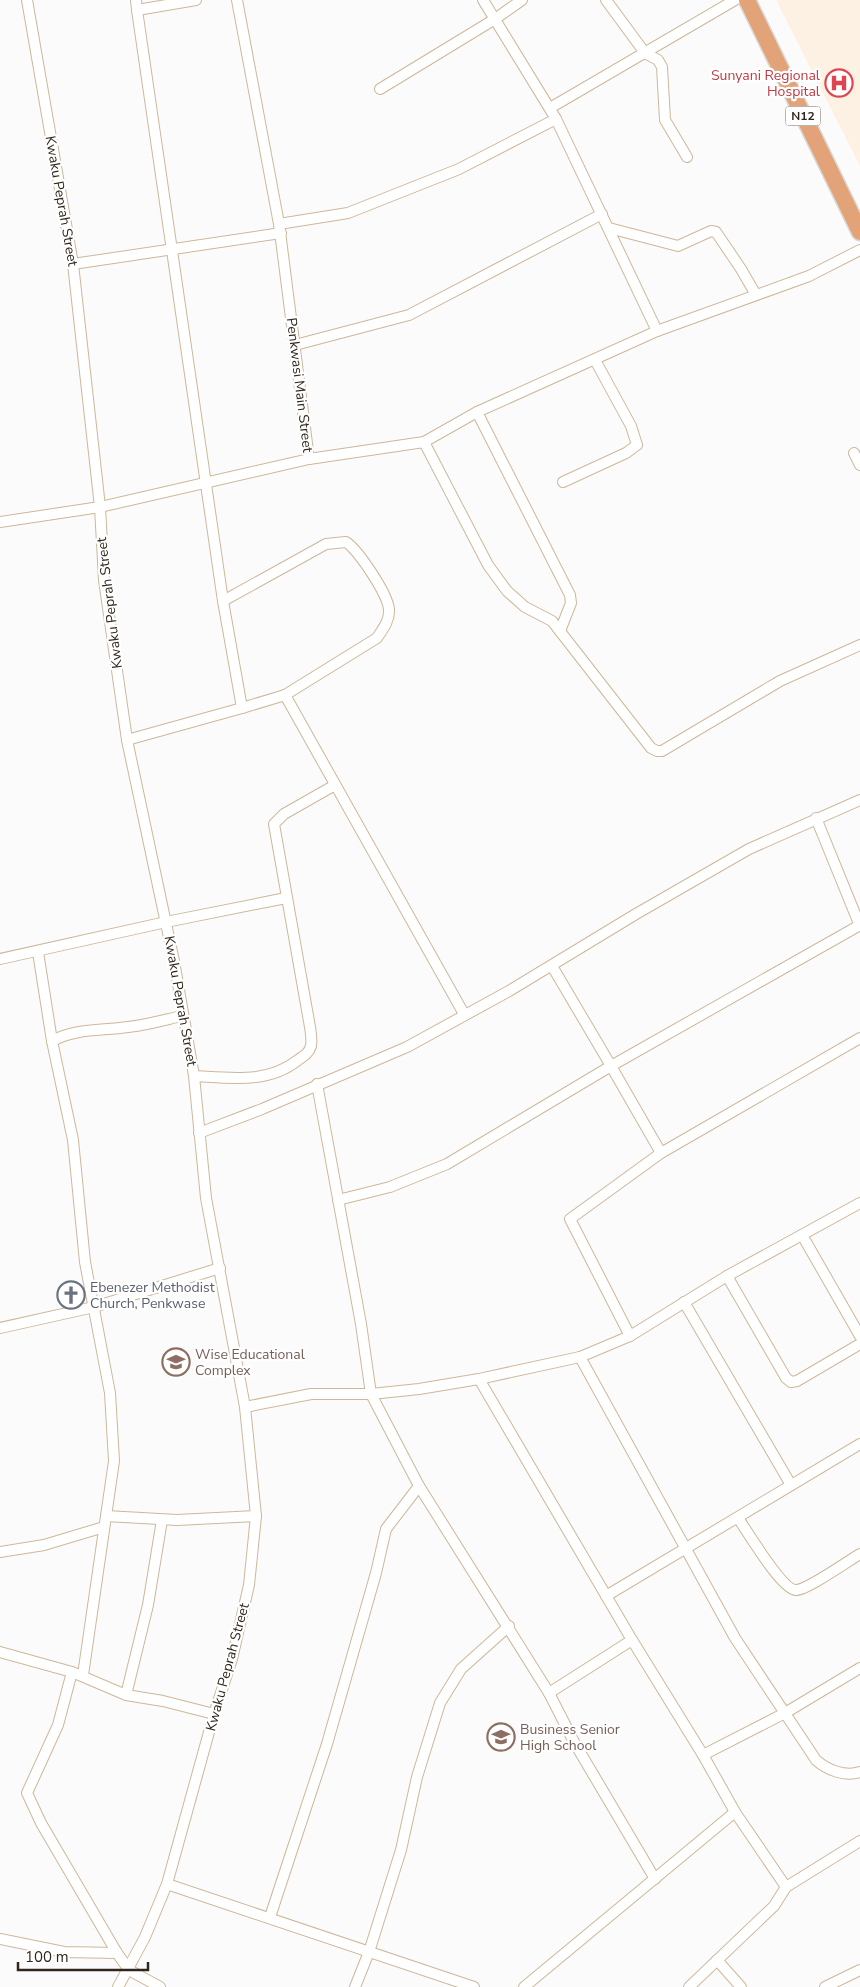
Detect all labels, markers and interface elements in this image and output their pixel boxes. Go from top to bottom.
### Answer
place label: Sunyani Regional Hospital [711,66,821,101]
hospital icon: Sunyani Regional Hospital [824,68,854,98]
road number: N12 [786,106,820,125]
street label: Kwaku Peprah Street [41,134,82,268]
street label: Penkwasi Main Street [282,317,317,454]
street label: Kwaku Peprah Street [92,536,127,670]
street label: Kwaku Peprah Street [160,934,201,1068]
place label: Ebenezer Methodist Church, Penkwase [90,1278,215,1313]
church icon: Ebenezer Methodist Church, Penkwase [56,1280,86,1310]
place label: Wise Educational Complex [195,1345,306,1380]
school or university icon: Wise Educational Complex [161,1347,191,1377]
street label: Kwaku Peprah Street [201,1601,254,1733]
place label: Business Senior High School [520,1720,620,1755]
school or university icon: Business Senior High School [486,1722,516,1752]
scale bar [18,1940,148,1972]
text: 100 m [25,1947,69,1967]

